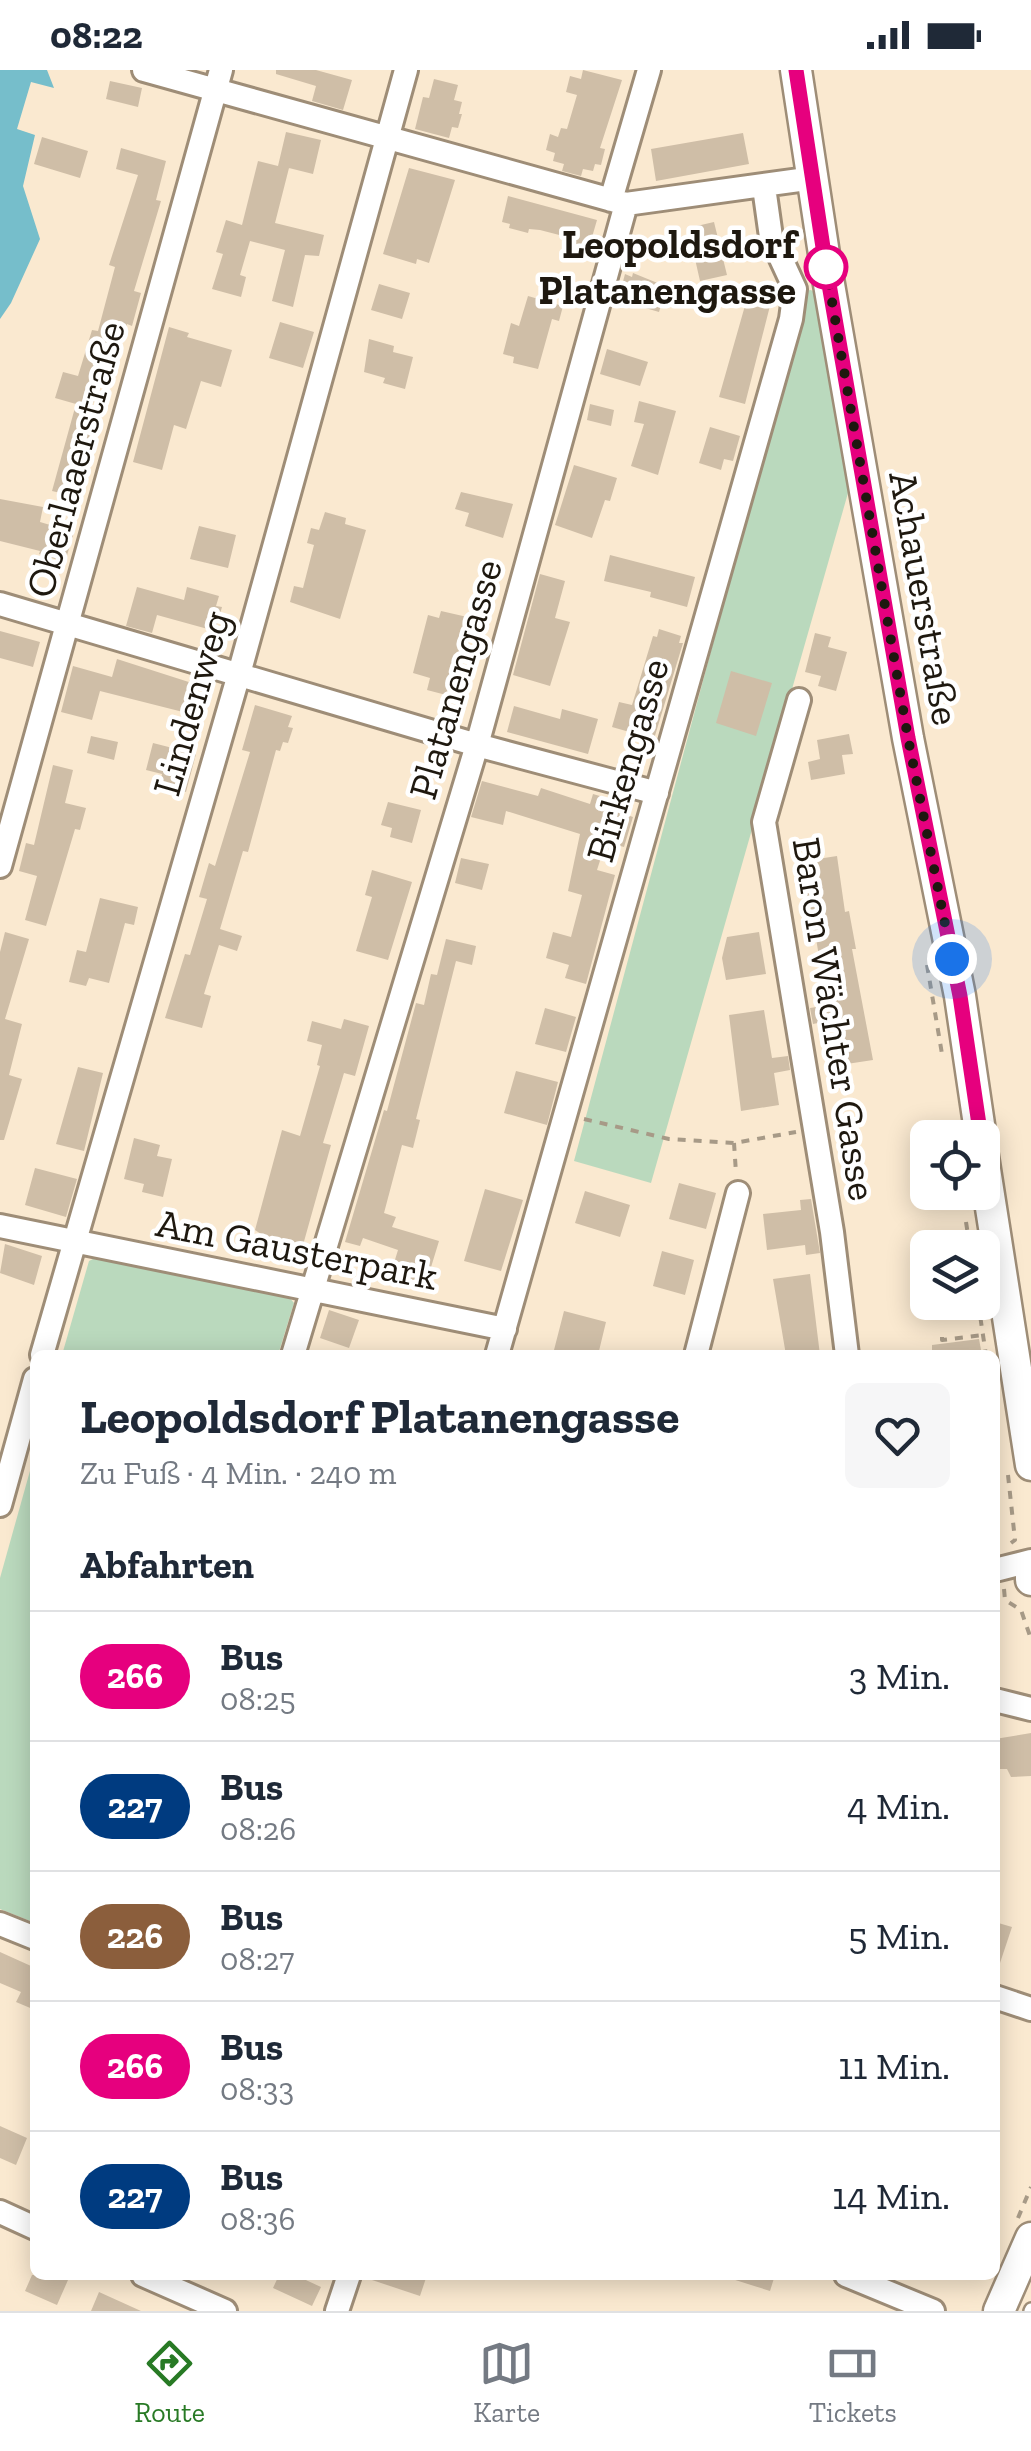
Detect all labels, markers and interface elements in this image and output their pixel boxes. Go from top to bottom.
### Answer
text: 08:22 [50,12,143,58]
place label: Leopoldsdorf Platanengasse [539,220,799,314]
marker: Leopoldsdorf Platanengasse [805,246,847,288]
street label: Oberlaaerstraße [15,316,135,602]
street label: Achauerstraße [879,467,971,729]
street label: Platanengasse [398,554,512,804]
street label: Lindenweg [142,605,240,801]
street label: Birkengasse [575,653,679,867]
street label: Baron Wächter Gasse [783,834,887,1204]
your location [927,934,977,984]
map controls [910,1120,1000,1320]
button: locate [910,1120,1000,1210]
street label: Am Gausterpark [152,1198,442,1300]
button: layers [910,1230,1000,1320]
button: heart [845,1383,950,1488]
text: Leopoldsdorf Platanengasse [80,1388,679,1445]
text: Zu Fuß · 4 Min. · 240 m [80,1454,396,1492]
text: Abfahrten [80,1542,254,1588]
text: Bus [220,1634,283,1680]
text: 3 Min. [849,1653,950,1699]
text: 266 [107,1655,163,1697]
text: 08:25 [220,1680,296,1718]
text: Bus [220,1764,283,1810]
text: 4 Min. [847,1783,950,1829]
text: 227 [108,1785,162,1827]
text: 08:26 [220,1810,296,1848]
text: Bus [220,1894,283,1940]
text: 5 Min. [848,1913,950,1959]
text: 226 [107,1915,163,1957]
text: 08:27 [220,1940,294,1978]
text: Bus [220,2024,283,2070]
text: 11 Min. [838,2043,950,2089]
text: 266 [107,2045,163,2087]
text: 08:33 [220,2070,294,2108]
text: Bus [220,2154,283,2200]
text: 14 Min. [832,2173,950,2219]
text: 227 [108,2175,162,2217]
text: 08:36 [220,2200,295,2238]
tab: Route [134,2336,205,2429]
tab: Karte [473,2336,540,2429]
tab: Tickets [809,2336,897,2429]

